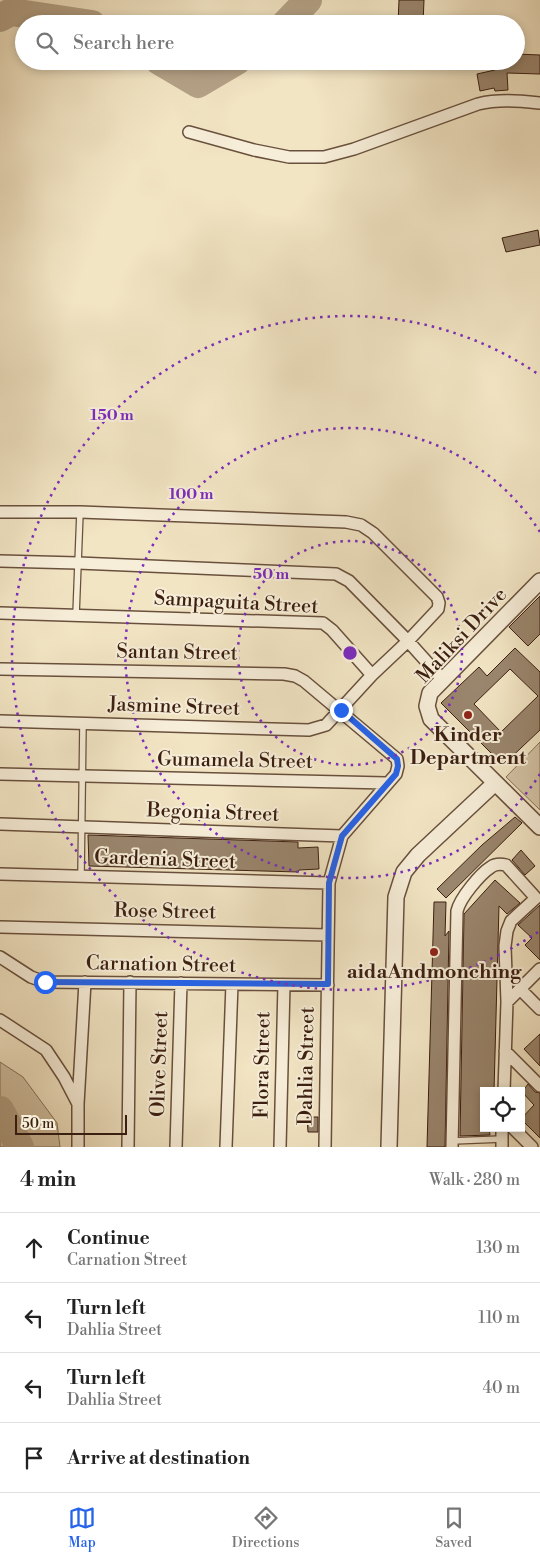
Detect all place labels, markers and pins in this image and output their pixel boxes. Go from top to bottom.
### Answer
centre of rings [341,644,359,662]
marker: Kinder Department [462,709,474,721]
place label: Kinder Department [410,723,527,771]
marker: aidaAndmonching [428,946,440,958]
place label: aidaAndmonching [347,960,522,985]

